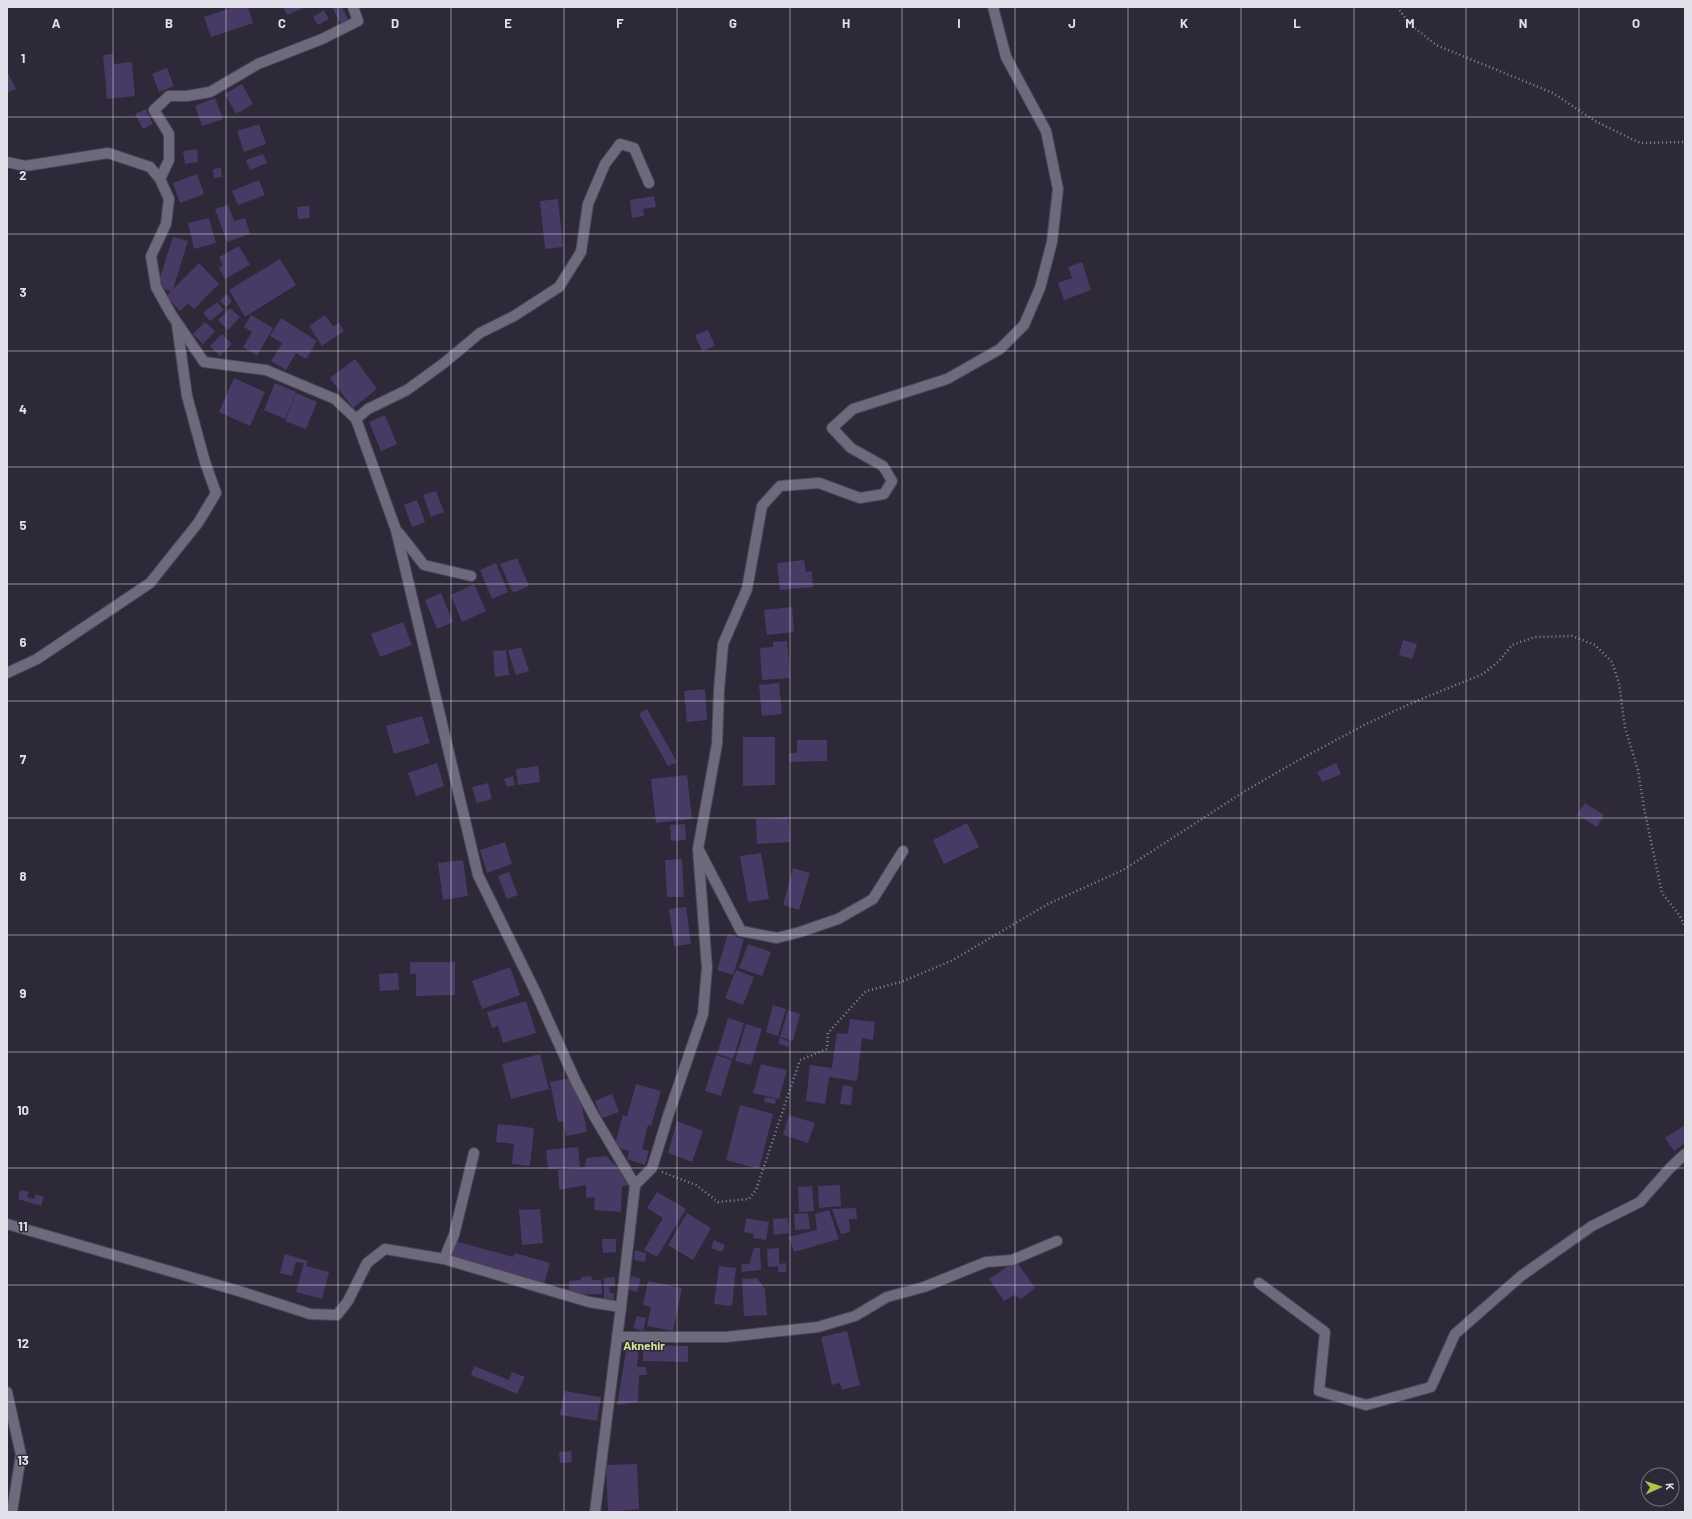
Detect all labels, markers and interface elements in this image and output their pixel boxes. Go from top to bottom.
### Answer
text: A [52,15,61,31]
text: B [165,15,173,31]
text: C [278,15,286,31]
text: D [391,15,399,31]
text: E [504,15,512,31]
text: F [616,15,624,31]
text: G [729,15,737,31]
text: H [842,15,850,31]
text: I [957,15,961,31]
text: J [1068,15,1076,31]
text: K [1180,15,1188,31]
text: L [1293,15,1301,31]
text: M [1405,15,1415,31]
text: N [1519,15,1527,31]
text: O [1632,15,1640,31]
text: 1 [21,50,25,66]
text: 2 [19,167,27,183]
text: 3 [19,284,27,300]
text: 4 [19,401,27,417]
text: 5 [19,517,27,533]
text: 6 [20,634,27,650]
text: 7 [20,751,27,767]
text: 8 [19,868,27,884]
text: 9 [20,985,27,1001]
text: 10 [17,1102,29,1118]
text: 11 [18,1218,28,1234]
text: 12 [17,1335,29,1351]
district label: Aknehir [623,1338,665,1352]
text: 13 [17,1452,29,1468]
north arrow [1640,1467,1680,1507]
text: K [1664,1483,1677,1490]

